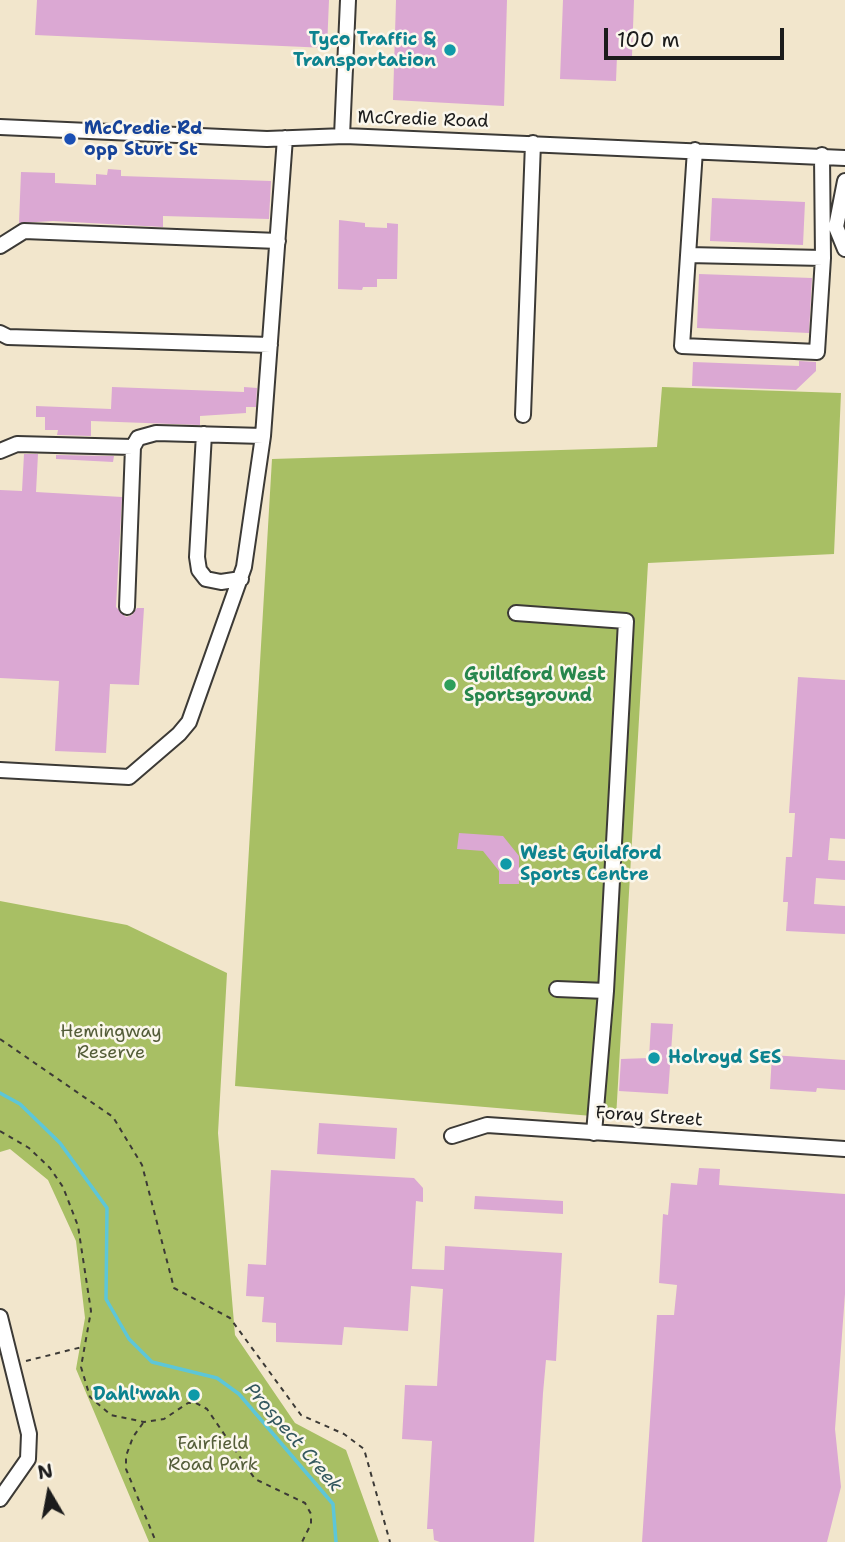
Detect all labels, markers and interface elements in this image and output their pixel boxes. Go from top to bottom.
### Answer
scale bar [607,14,787,58]
text: 100 m [617,26,680,54]
place label: Tyco Traffic & Transportation [293,29,436,72]
marker: Tyco Traffic & Transportation [442,42,458,58]
street label: McCredie Road [357,107,489,133]
place label: McCredie Rd opp Sturt St [84,118,202,160]
marker: McCredie Rd opp Sturt St [62,131,78,147]
place label: Guildford West Sportsground [464,664,606,706]
marker: Guildford West Sportsground [442,677,458,693]
place label: West Guildford Sports Centre [520,843,662,886]
marker: West Guildford Sports Centre [498,856,514,872]
park label: Hemingway Reserve [60,1021,162,1064]
place label: Holroyd SES [668,1047,781,1069]
marker: Holroyd SES [646,1050,662,1066]
street label: Foray Street [595,1102,703,1132]
water label: Prospect Creek [239,1379,347,1497]
place label: Dahl'wah [93,1384,180,1406]
marker: Dahl'wah [186,1387,202,1403]
park label: Fairfield Road Park [168,1433,258,1476]
north arrow [14,1458,84,1528]
text: N [36,1458,55,1485]

